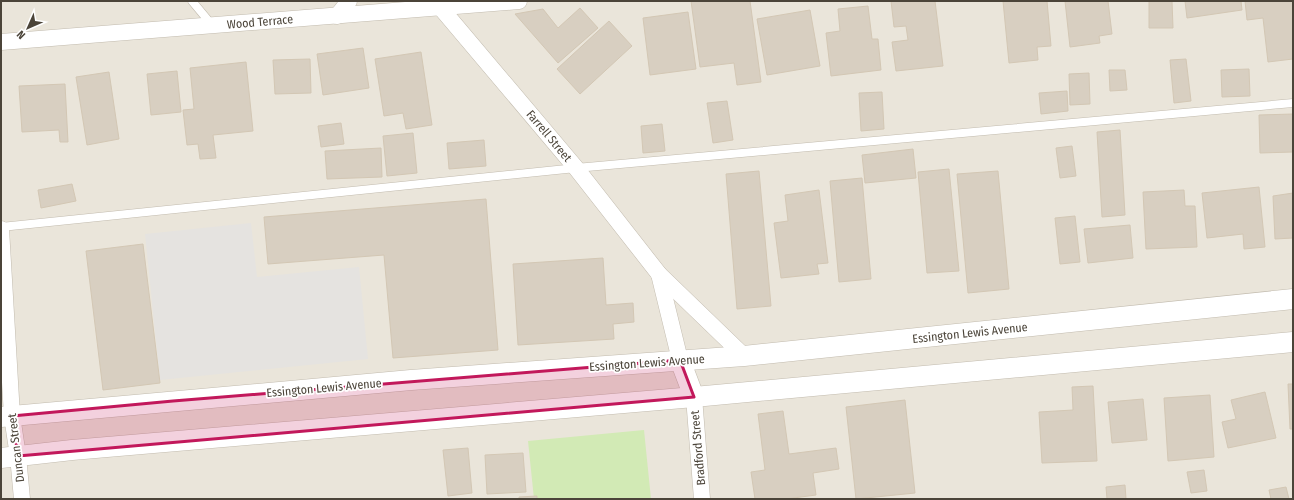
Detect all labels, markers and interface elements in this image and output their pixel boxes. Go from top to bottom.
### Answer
north arrow [8,8,48,48]
street label: Wood Terrace [226,12,294,32]
text: N [14,28,28,42]
street label: Farrell Street [523,107,575,165]
street label: Essington Lewis Avenue [912,320,1028,346]
street label: Essington Lewis Avenue [589,352,705,374]
street label: Essington Lewis Avenue [266,376,382,400]
street label: Bradford Street [688,410,708,486]
street label: Duncan Street [5,413,27,483]

